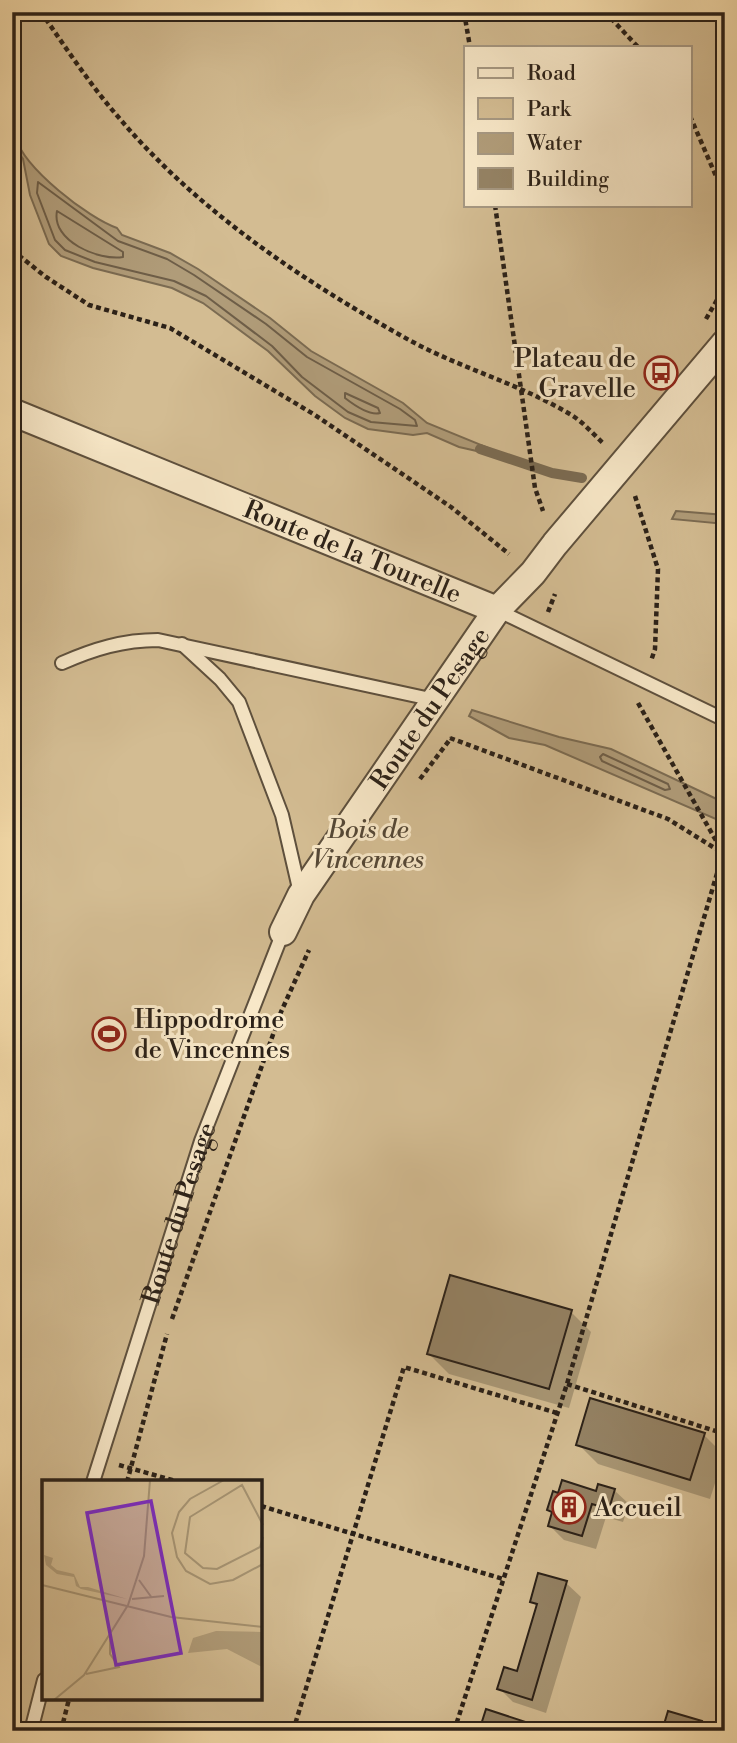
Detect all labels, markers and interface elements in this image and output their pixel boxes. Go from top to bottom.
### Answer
legend [464,46,692,206]
text: Road [527,61,576,87]
text: Park [527,97,572,123]
text: Water [526,131,582,157]
text: Building [526,167,609,193]
place label: Plateau de Gravelle [514,343,636,405]
bus stop icon: Plateau de Gravelle [642,354,680,392]
street label: Route de la Tourelle [239,493,466,611]
street label: Route du Pesage [363,621,497,796]
park label: Bois de Vincennes [312,814,424,876]
place label: Hippodrome de Vincennes [134,1004,290,1066]
sports icon: Hippodrome de Vincennes [90,1015,128,1053]
street label: Route du Pesage [135,1118,224,1309]
inset map [42,1480,262,1701]
building icon: Accueil [550,1488,588,1526]
place label: Accueil [593,1492,682,1524]

